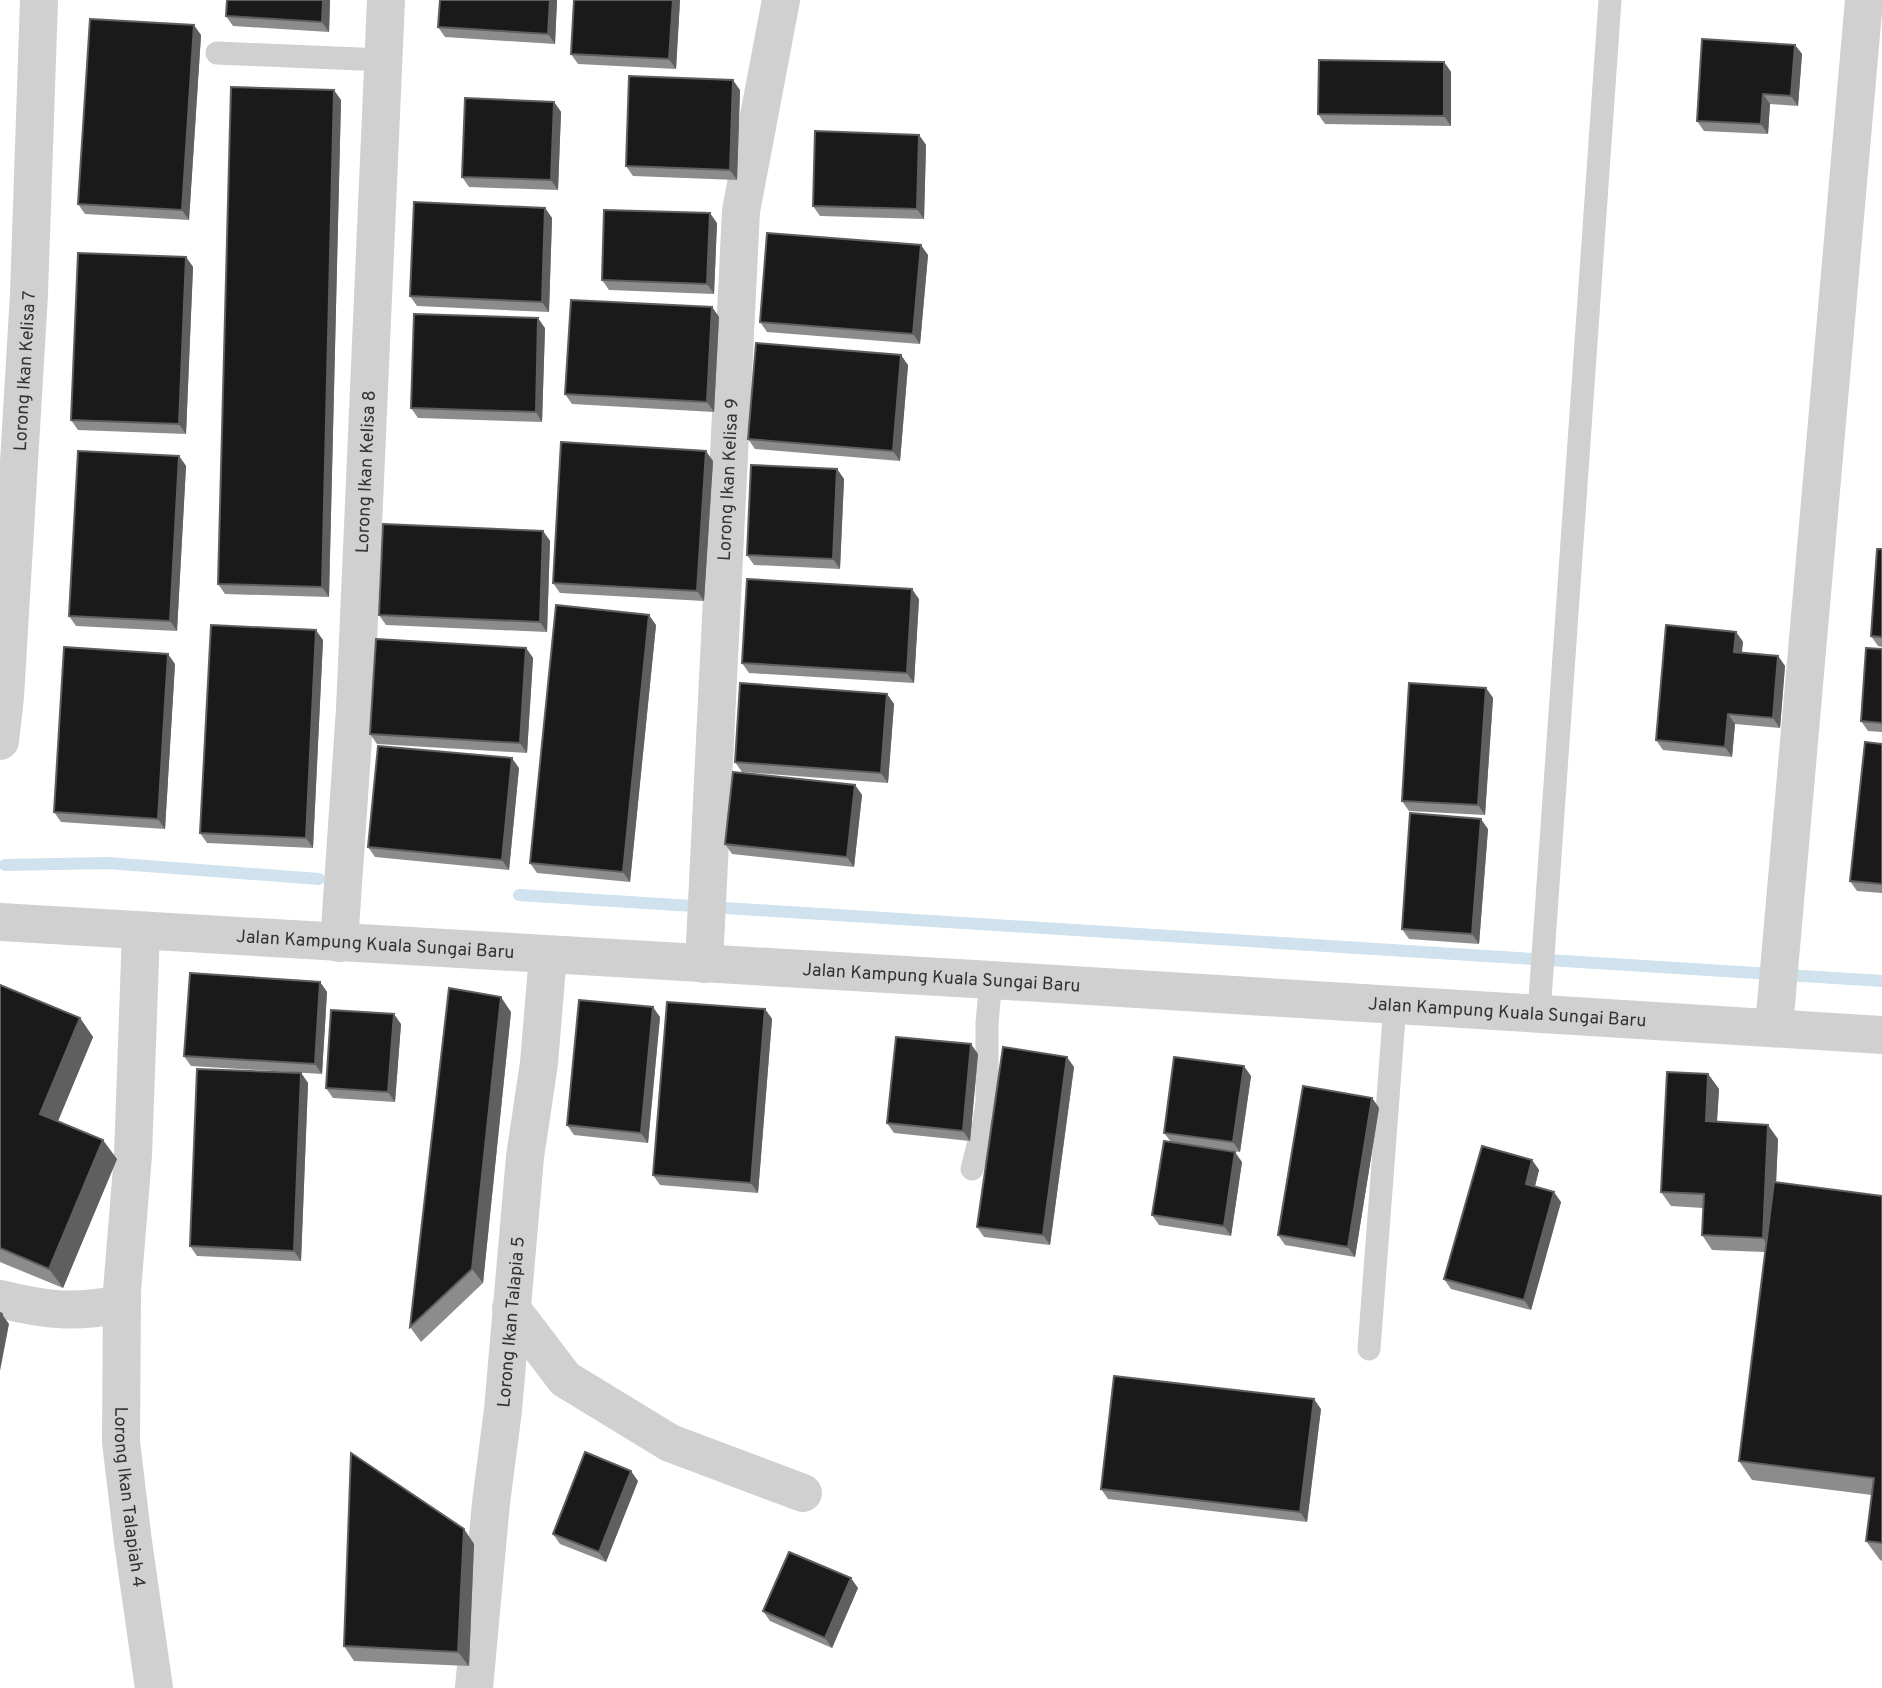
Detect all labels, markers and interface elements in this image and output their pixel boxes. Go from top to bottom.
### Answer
street label: Lorong Ikan Kelisa 7 [10,290,42,452]
street label: Lorong Ikan Kelisa 8 [352,390,382,554]
street label: Lorong Ikan Kelisa 9 [714,398,745,562]
street label: Jalan Kampung Kuala Sungai Baru [235,926,515,965]
street label: Jalan Kampung Kuala Sungai Baru [801,959,1081,999]
street label: Jalan Kampung Kuala Sungai Baru [1367,993,1647,1033]
street label: Lorong Ikan Talapia 5 [493,1235,531,1409]
street label: Lorong Ikan Talapiah 4 [108,1406,149,1589]

